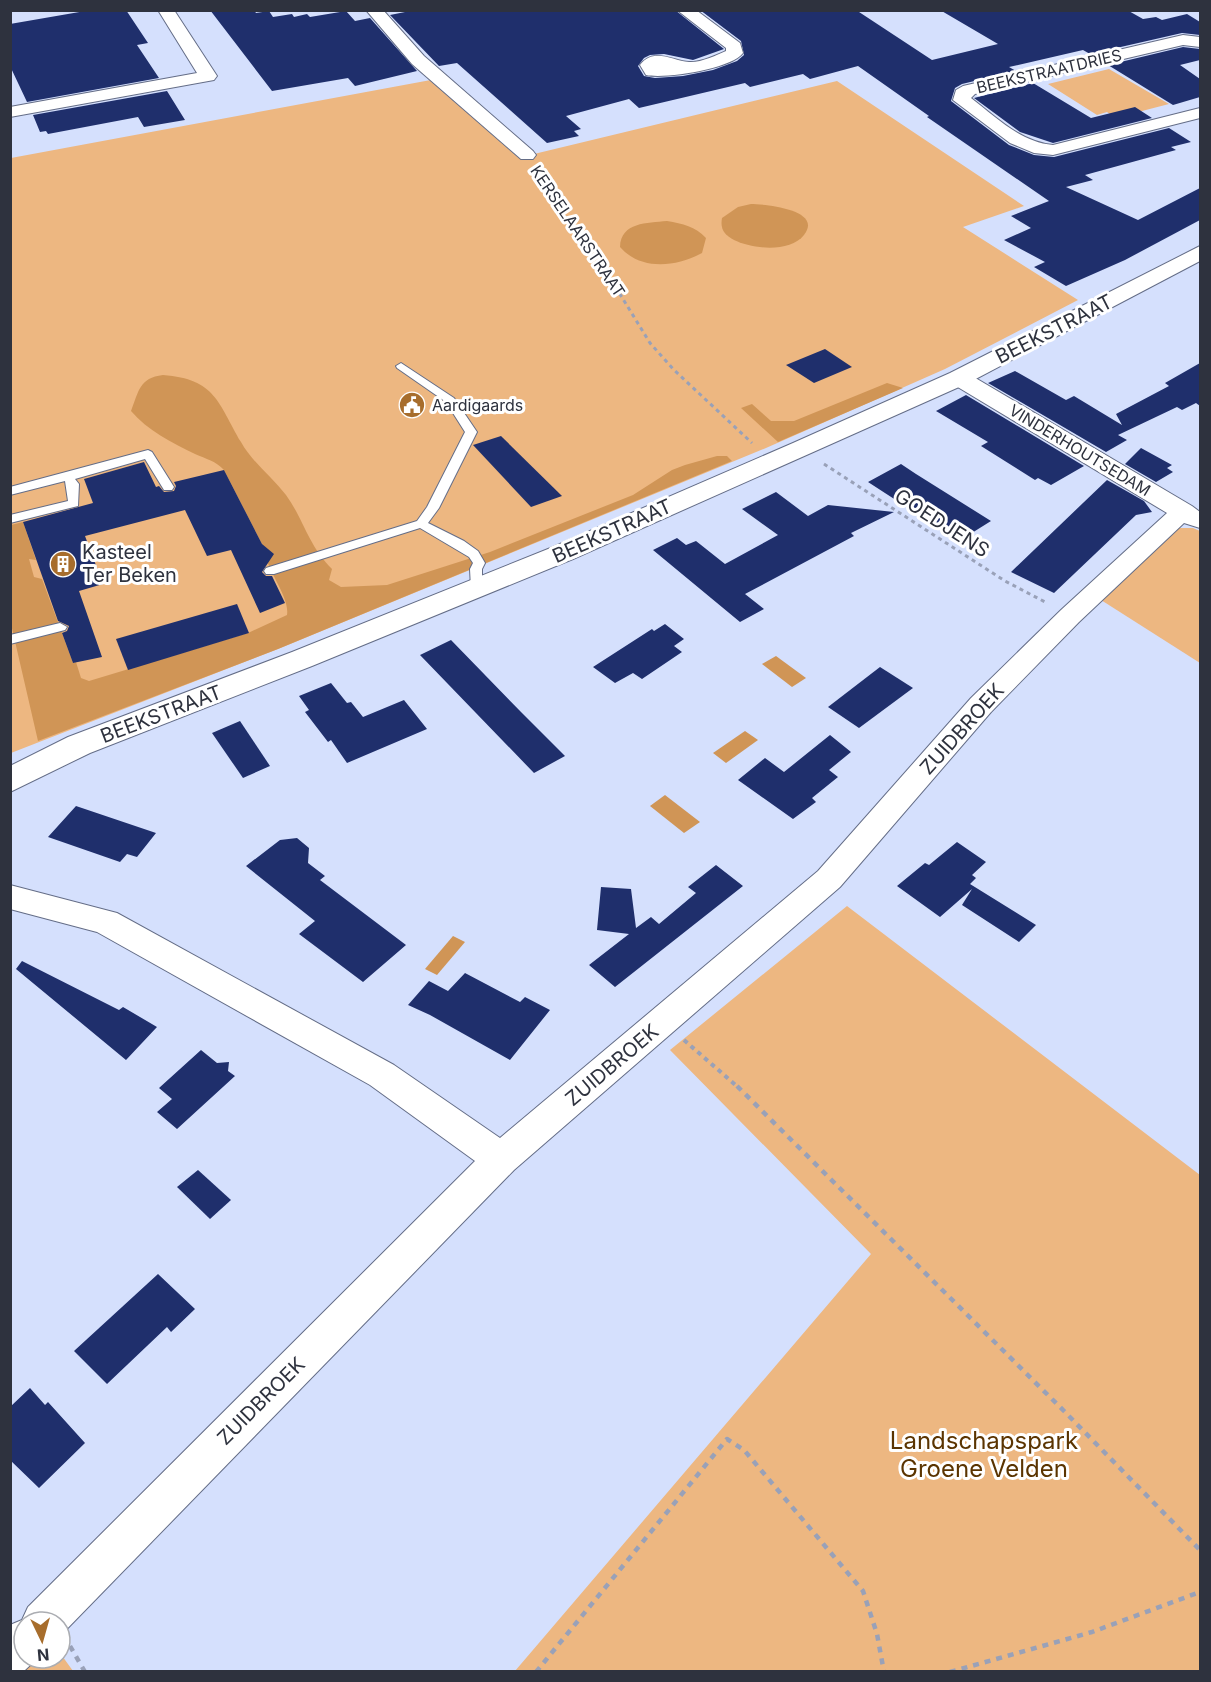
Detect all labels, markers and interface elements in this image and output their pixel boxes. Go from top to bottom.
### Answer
street label: BEEKSTRAATDRIES [974,45,1124,97]
street label: KERSELAARSTRAAT [527,161,629,301]
street label: BEEKSTRAAT [991,289,1117,369]
public building icon: Aardigaards [397,390,427,420]
place label: Aardigaards [432,395,523,415]
street label: VINDERHOUTSEDAM [1006,400,1154,500]
street label: GOEDJENS [890,484,994,562]
street label: BEEKSTRAAT [549,494,675,568]
place label: Kasteel Ter Beken [82,540,177,587]
building icon: Kasteel Ter Beken [48,549,78,579]
street label: ZUIDBROEK [915,679,1009,779]
street label: BEEKSTRAAT [97,680,225,748]
street label: ZUIDBROEK [561,1019,663,1111]
street label: ZUIDBROEK [212,1352,310,1450]
park label: Landschapspark Groene Velden [890,1426,1078,1483]
north arrow [12,1610,72,1670]
text: N [36,1644,50,1665]

